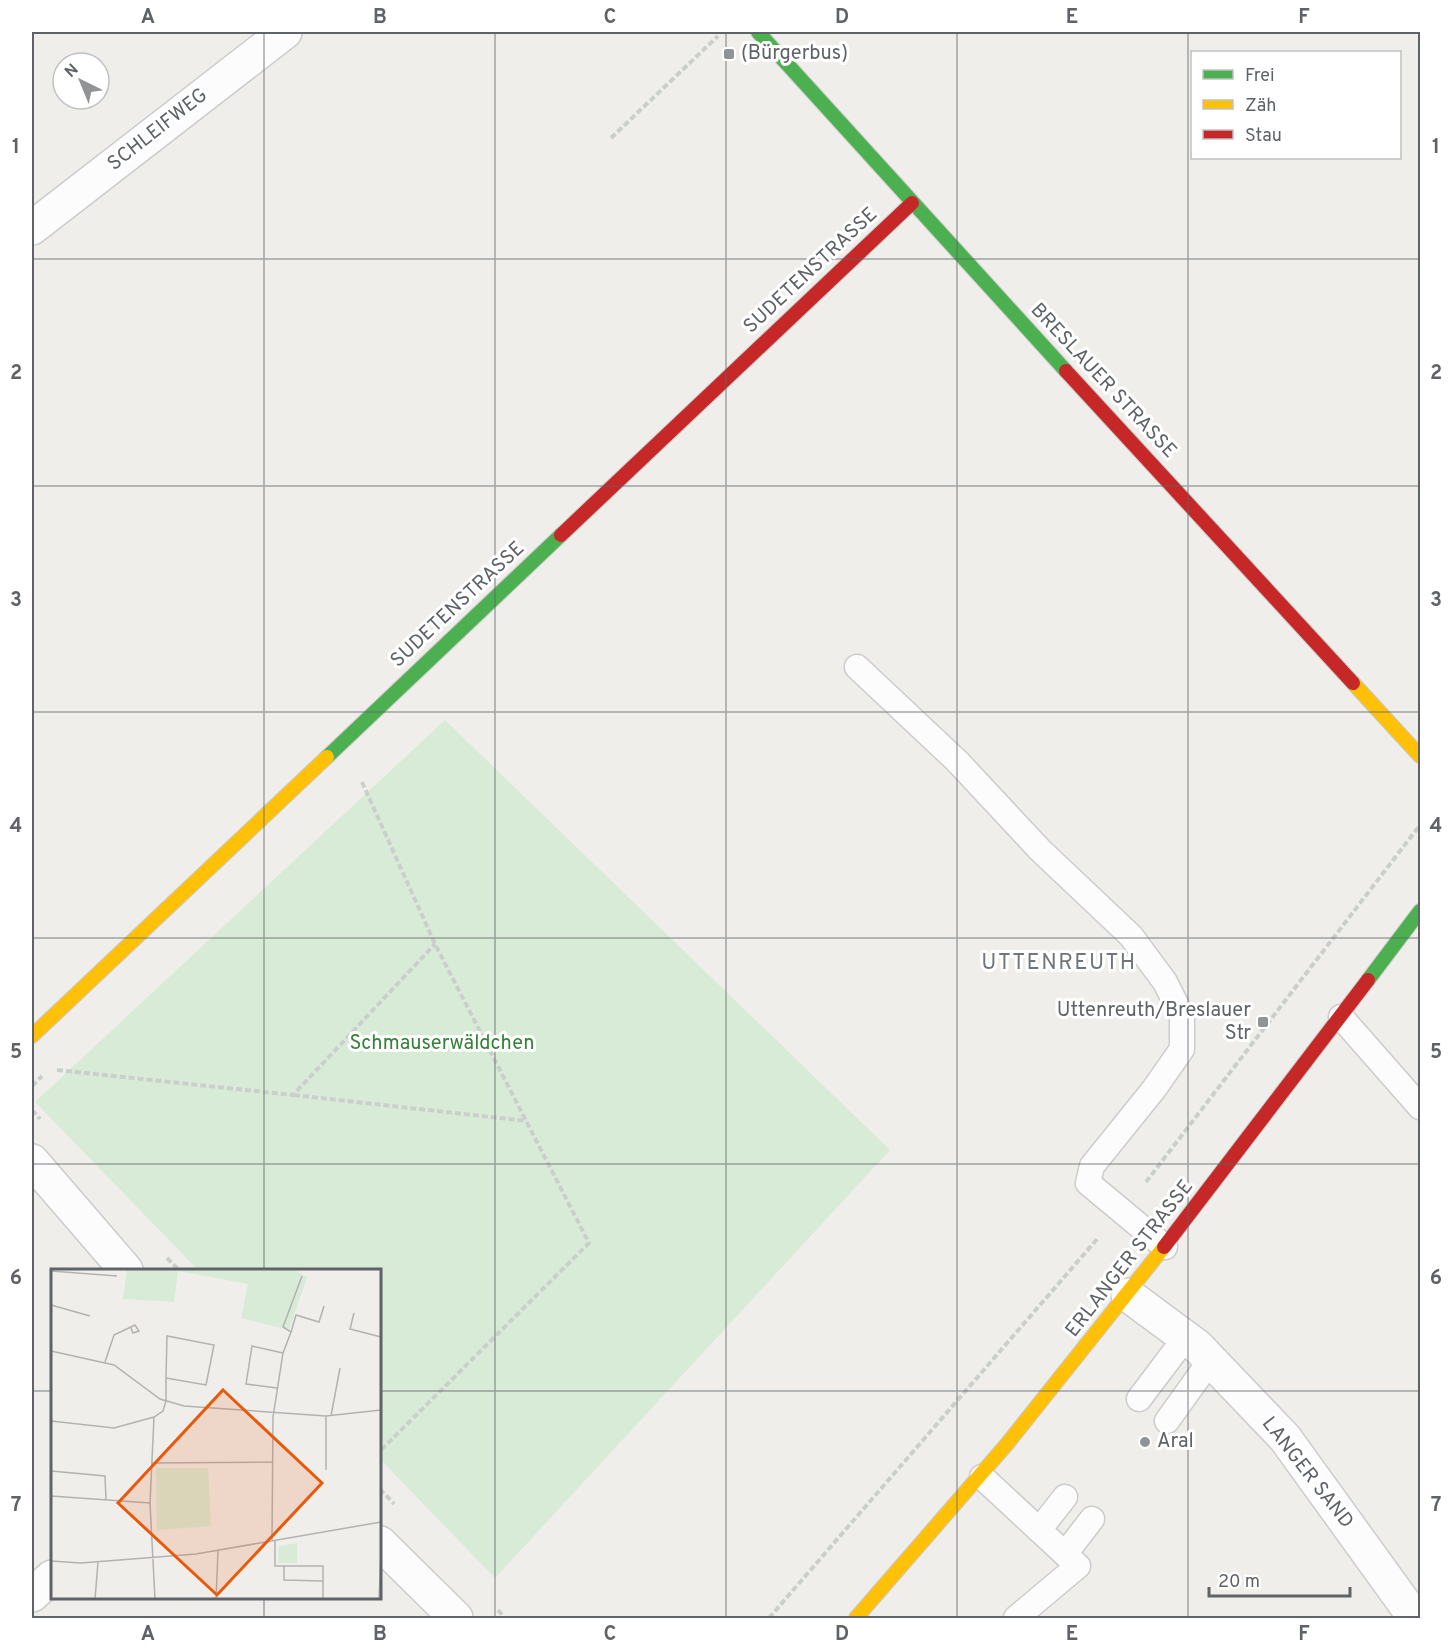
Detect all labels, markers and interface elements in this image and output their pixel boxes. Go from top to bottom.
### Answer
text: A [141,5,155,31]
text: B [373,5,387,31]
text: C [604,5,616,31]
text: D [835,5,849,31]
text: E [1066,5,1078,31]
text: F [1298,5,1310,31]
place label: (Bürgerbus) [741,41,848,67]
marker: (Bürgerbus) [722,47,736,61]
north arrow [51,51,111,111]
legend [1191,51,1401,159]
text: N [61,60,83,83]
text: Frei [1245,65,1275,88]
street label: SCHLEIFWEG [103,83,213,177]
text: Zäh [1245,95,1276,118]
text: Stau [1245,125,1282,148]
text: 1 [12,135,20,161]
text: 1 [1432,135,1440,161]
street label: SUDETENSTRASSE [739,202,883,340]
street label: BRESLAUER STRASSE [1024,298,1182,464]
text: 2 [10,361,22,387]
text: 2 [1430,361,1442,387]
street label: SUDETENSTRASSE [386,536,530,674]
text: 3 [10,588,22,614]
text: 3 [1430,588,1442,614]
text: 4 [10,814,22,840]
text: 4 [1430,814,1442,840]
district label: UTTENREUTH [981,950,1137,977]
place label: Uttenreuth/Breslauer Str [1057,998,1251,1047]
marker: Uttenreuth/Breslauer Str [1256,1015,1270,1029]
park label: Schmauserwäldchen [350,1031,534,1057]
text: 5 [10,1040,22,1066]
text: 5 [1430,1040,1442,1066]
street label: ERLANGER STRASSE [1060,1175,1200,1343]
text: 6 [10,1266,22,1292]
text: 6 [1430,1266,1442,1292]
inset map [51,1269,381,1599]
street label: LANGER SAND [1255,1412,1359,1534]
place label: Aral [1157,1429,1194,1455]
marker: Aral [1138,1435,1152,1449]
text: 7 [11,1493,21,1519]
text: 7 [1431,1493,1441,1519]
scale bar [1209,1560,1350,1598]
text: 20 m [1218,1571,1260,1594]
text: A [141,1622,155,1648]
text: B [373,1622,387,1648]
text: C [604,1622,616,1648]
text: D [835,1622,849,1648]
text: E [1066,1622,1078,1648]
text: F [1298,1622,1310,1648]

